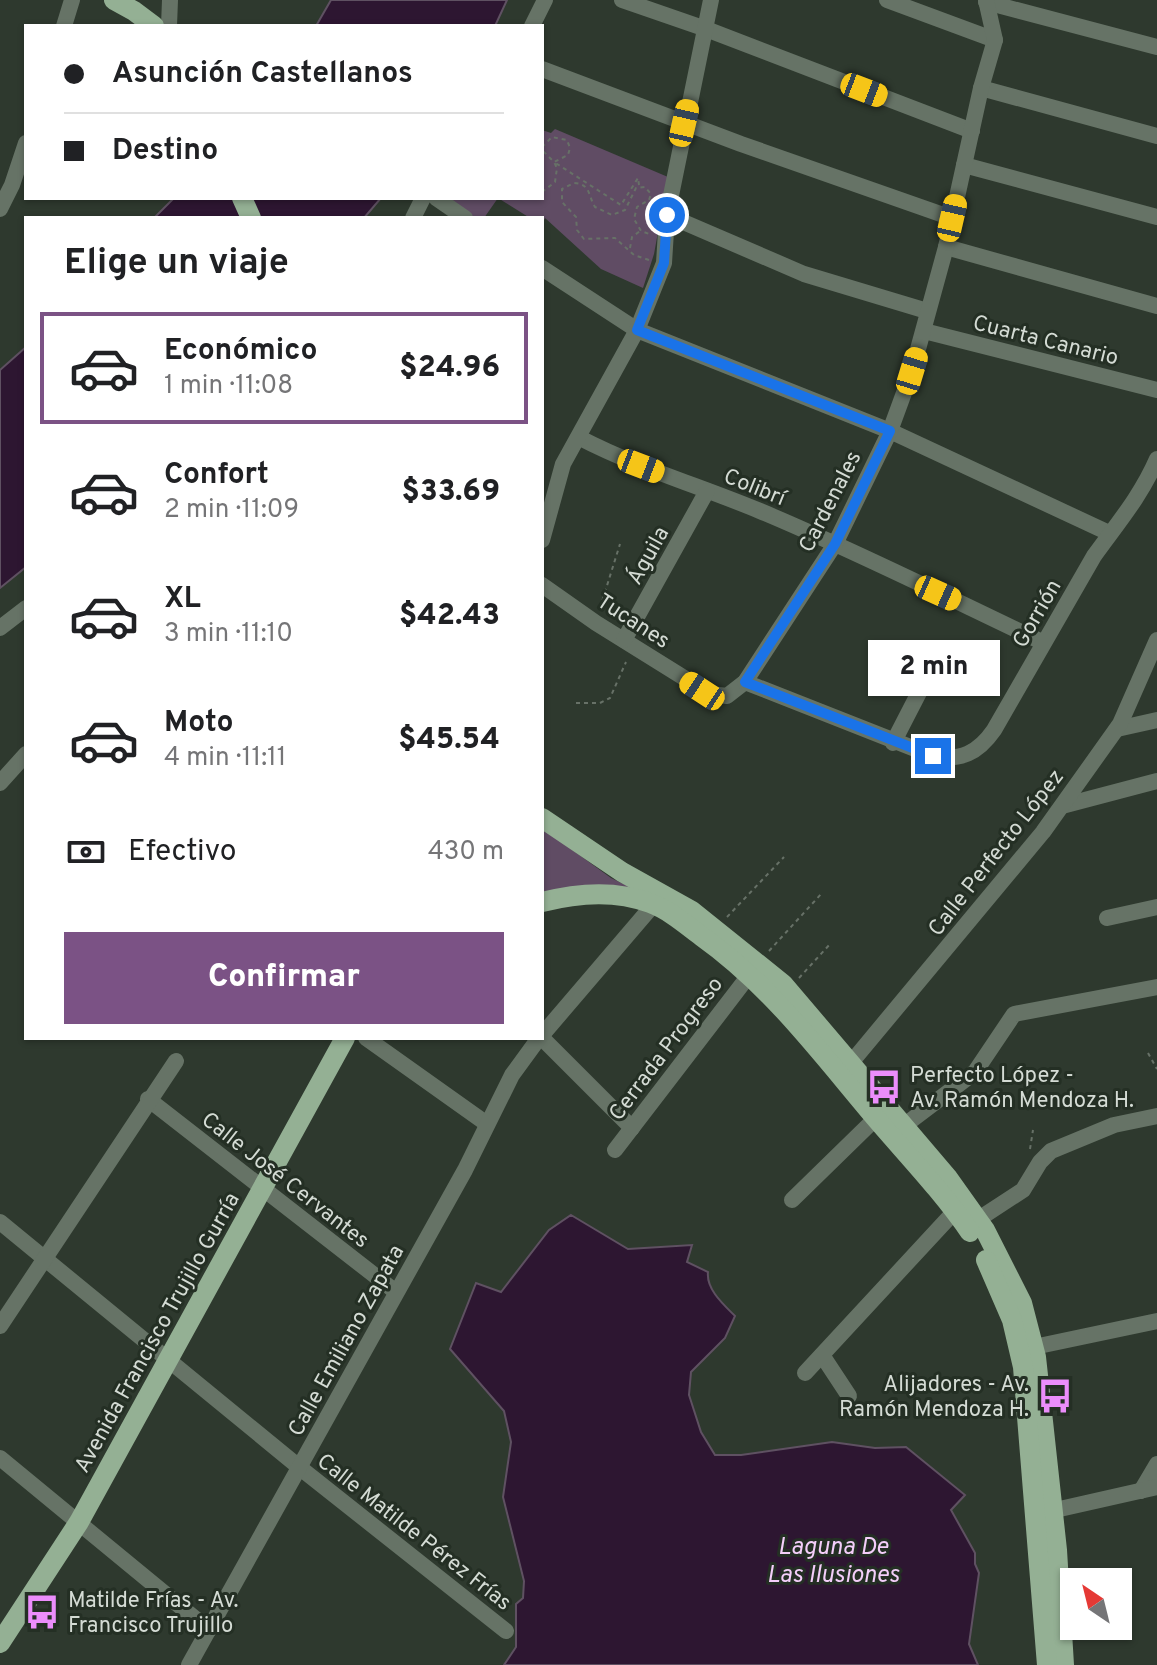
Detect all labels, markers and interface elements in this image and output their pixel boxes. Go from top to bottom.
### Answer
text: Asunción Castellanos [112,56,413,93]
car [837,70,891,110]
car [667,97,701,149]
text: Destino [112,133,218,170]
car [935,192,969,244]
route start [649,197,685,233]
text: Elige un viaje [64,241,289,287]
street label: Cuarta Canario [970,310,1121,373]
icon: car [68,332,140,404]
text: Económico [164,333,317,370]
car [894,345,930,397]
text: $24.96 [399,350,500,387]
text: 1 min · 11:08 [164,370,293,403]
car [614,446,668,486]
street label: Cardenales [794,447,868,557]
icon: car [68,456,140,528]
text: Confort [164,457,269,494]
street label: Colibrí [719,464,791,514]
text: $33.69 [402,474,500,511]
text: 2 min · 11:09 [164,494,299,527]
street label: Águila [620,521,676,590]
car [911,572,965,614]
street label: Gorrión [1008,575,1068,653]
icon: car [68,580,140,652]
text: XL [164,581,201,618]
street label: Tucanes [591,589,674,656]
text: $42.43 [399,598,500,635]
text: 3 min · 11:10 [164,618,293,651]
callout: 2 min [867,640,999,696]
text: 2 min [900,651,968,684]
car [675,668,729,714]
icon: car [68,704,140,776]
text: Moto [164,705,234,742]
text: $45.54 [398,722,500,759]
route end [915,738,951,774]
text: 4 min · 11:11 [164,742,286,775]
street label: Calle Perfecto López [923,765,1071,942]
icon: cash [64,830,108,874]
text: Efectivo [128,834,237,871]
text: 430 m [428,836,504,869]
button: Confirmar [64,932,504,1024]
street label: Cerrada Progreso [604,972,730,1127]
place label: Perfecto López - Av. Ramón Mendoza H. [910,1063,1134,1115]
bus stop icon: Perfecto López - Av. Ramón Mendoza H. [865,1068,903,1106]
street label: Calle José Cervantes [195,1107,374,1255]
street label: Avenida Francisco Trujillo Gurría [70,1188,247,1478]
street label: Calle Emiliano Zapata [283,1241,411,1442]
place label: Alijadores - Av. Ramón Mendoza H. [839,1372,1029,1424]
bus stop icon: Alijadores - Av. Ramón Mendoza H. [1036,1377,1074,1415]
street label: Calle Matilde Pérez Frías [311,1449,516,1617]
water label: Laguna De Las Ilusiones [767,1533,900,1591]
north arrow [1060,1568,1132,1640]
map controls [1060,1568,1132,1640]
place label: Matilde Frías - Av. Francisco Trujillo [68,1588,238,1640]
bus stop icon: Matilde Frías - Av. Francisco Trujillo [23,1593,61,1631]

